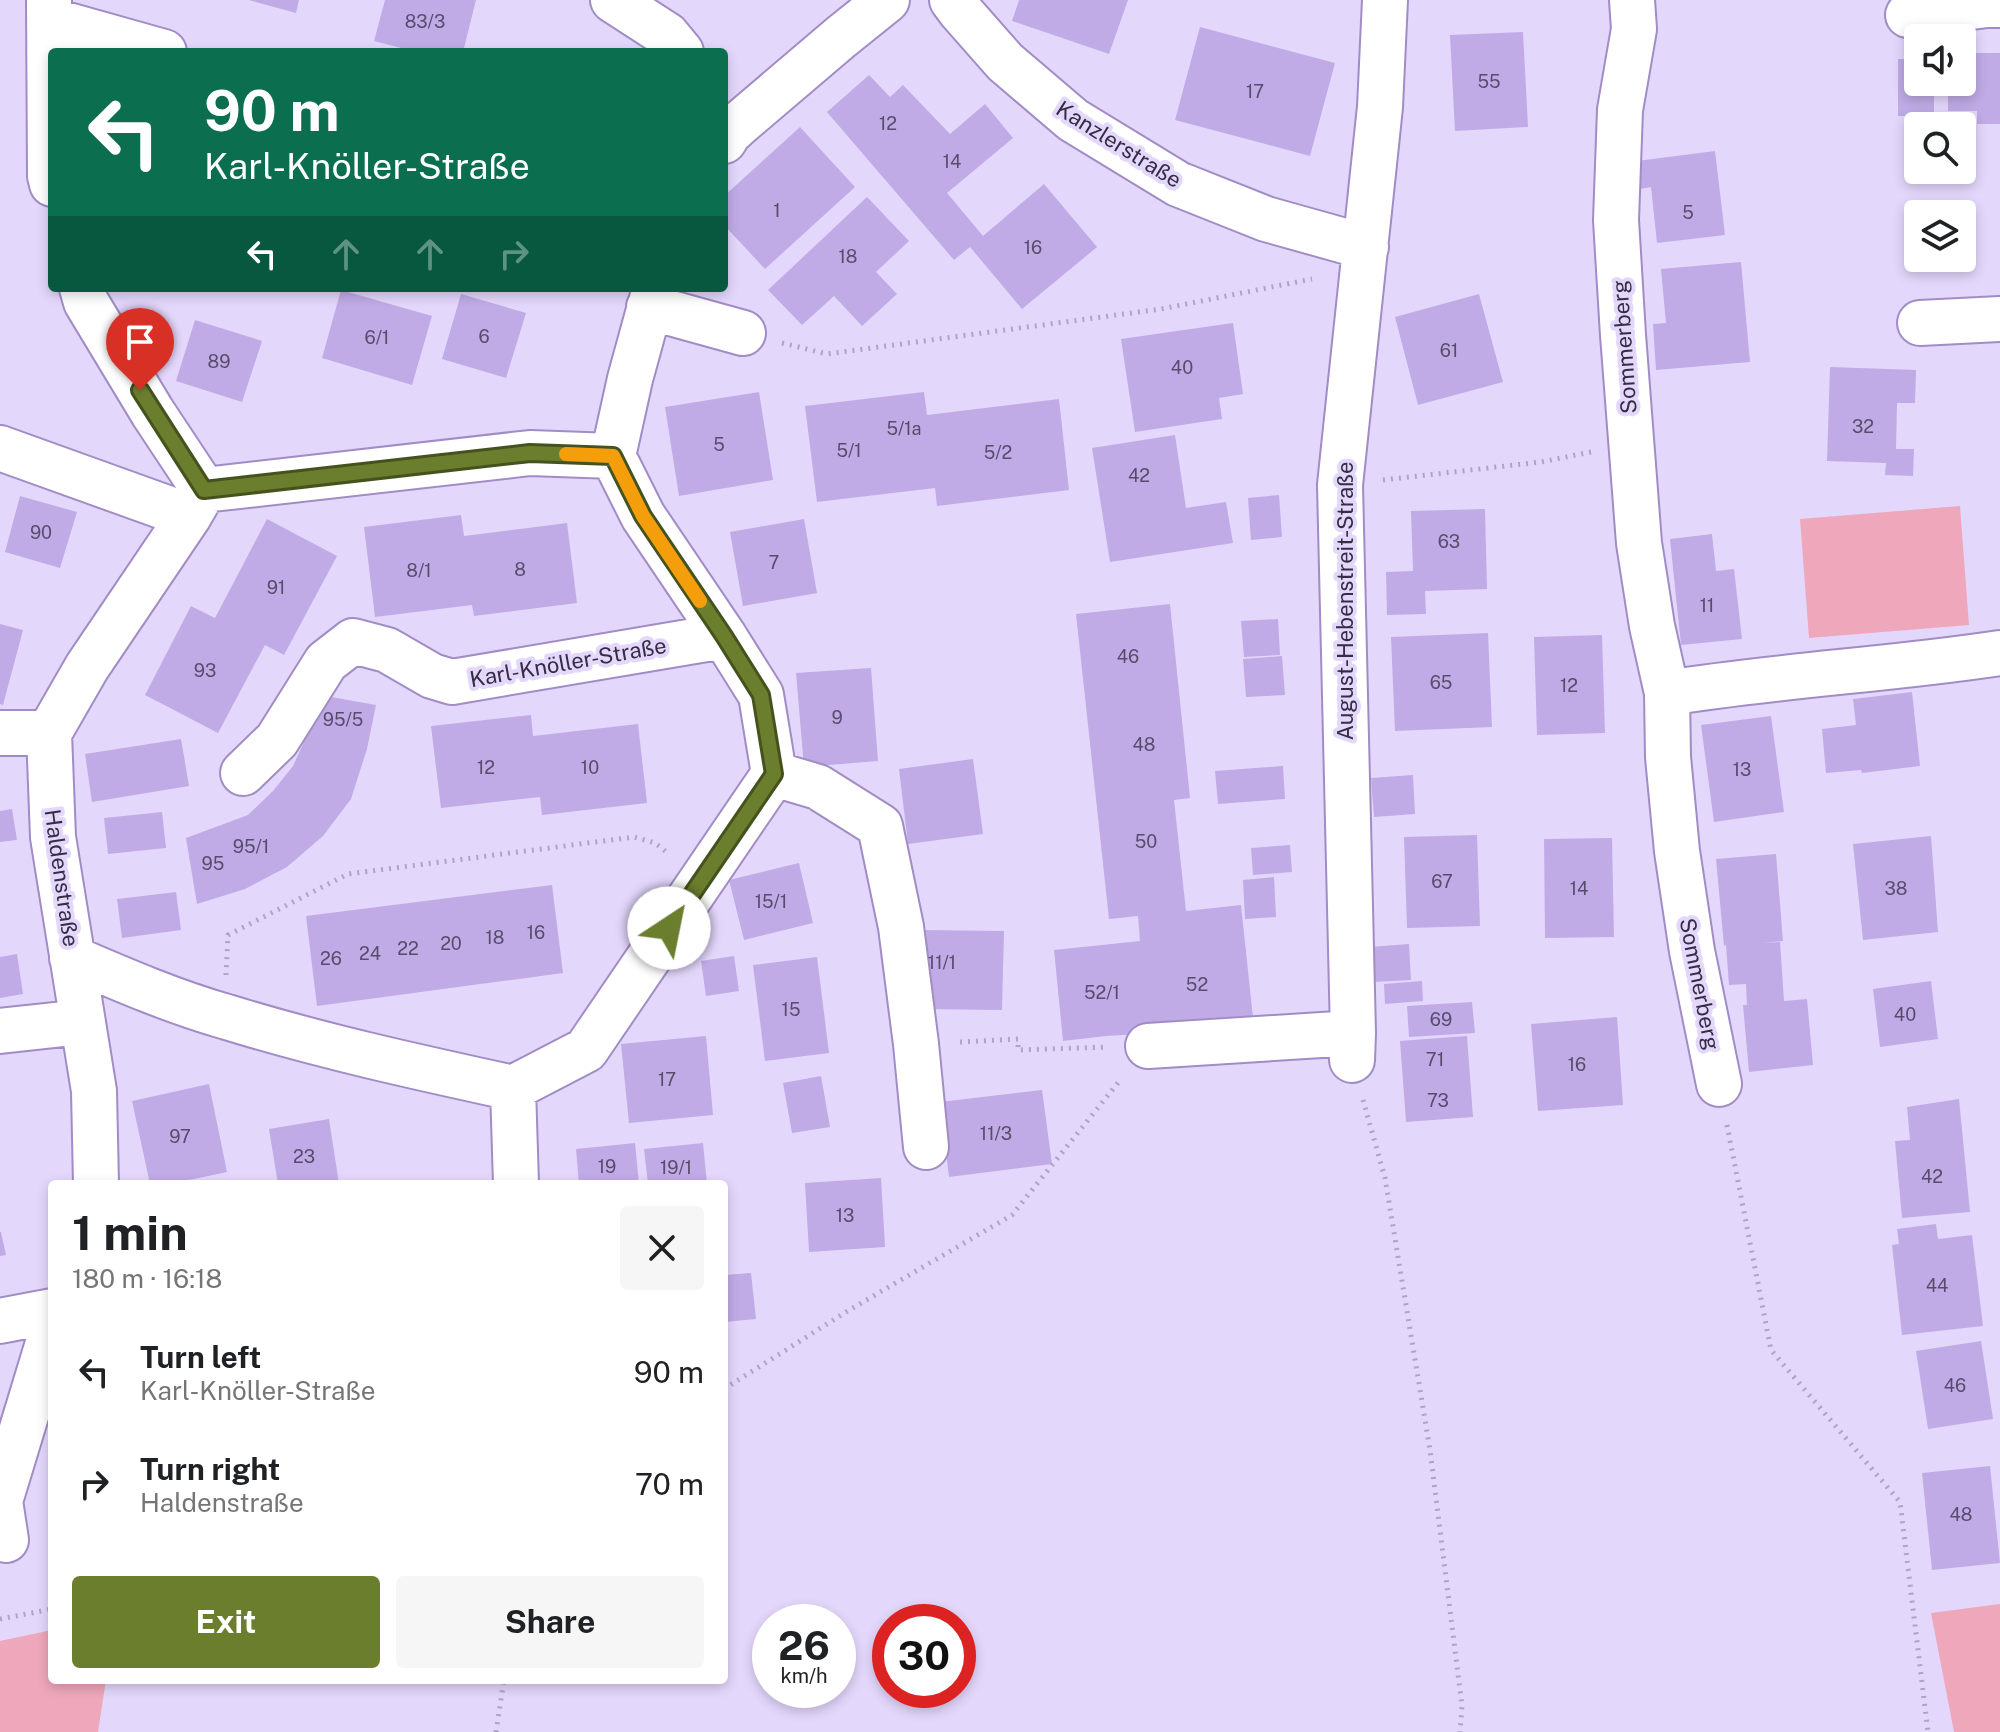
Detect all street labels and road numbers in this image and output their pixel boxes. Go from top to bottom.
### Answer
street label: Kanzlerstraße [1052,95,1186,193]
street label: Sommerberg [1606,279,1642,415]
street label: August-Hebenstreit-Straße [1332,461,1358,741]
street label: Karl-Knöller-Straße [468,632,668,692]
street label: Haldenstraße [39,808,85,948]
street label: Sommerberg [1674,916,1726,1052]

